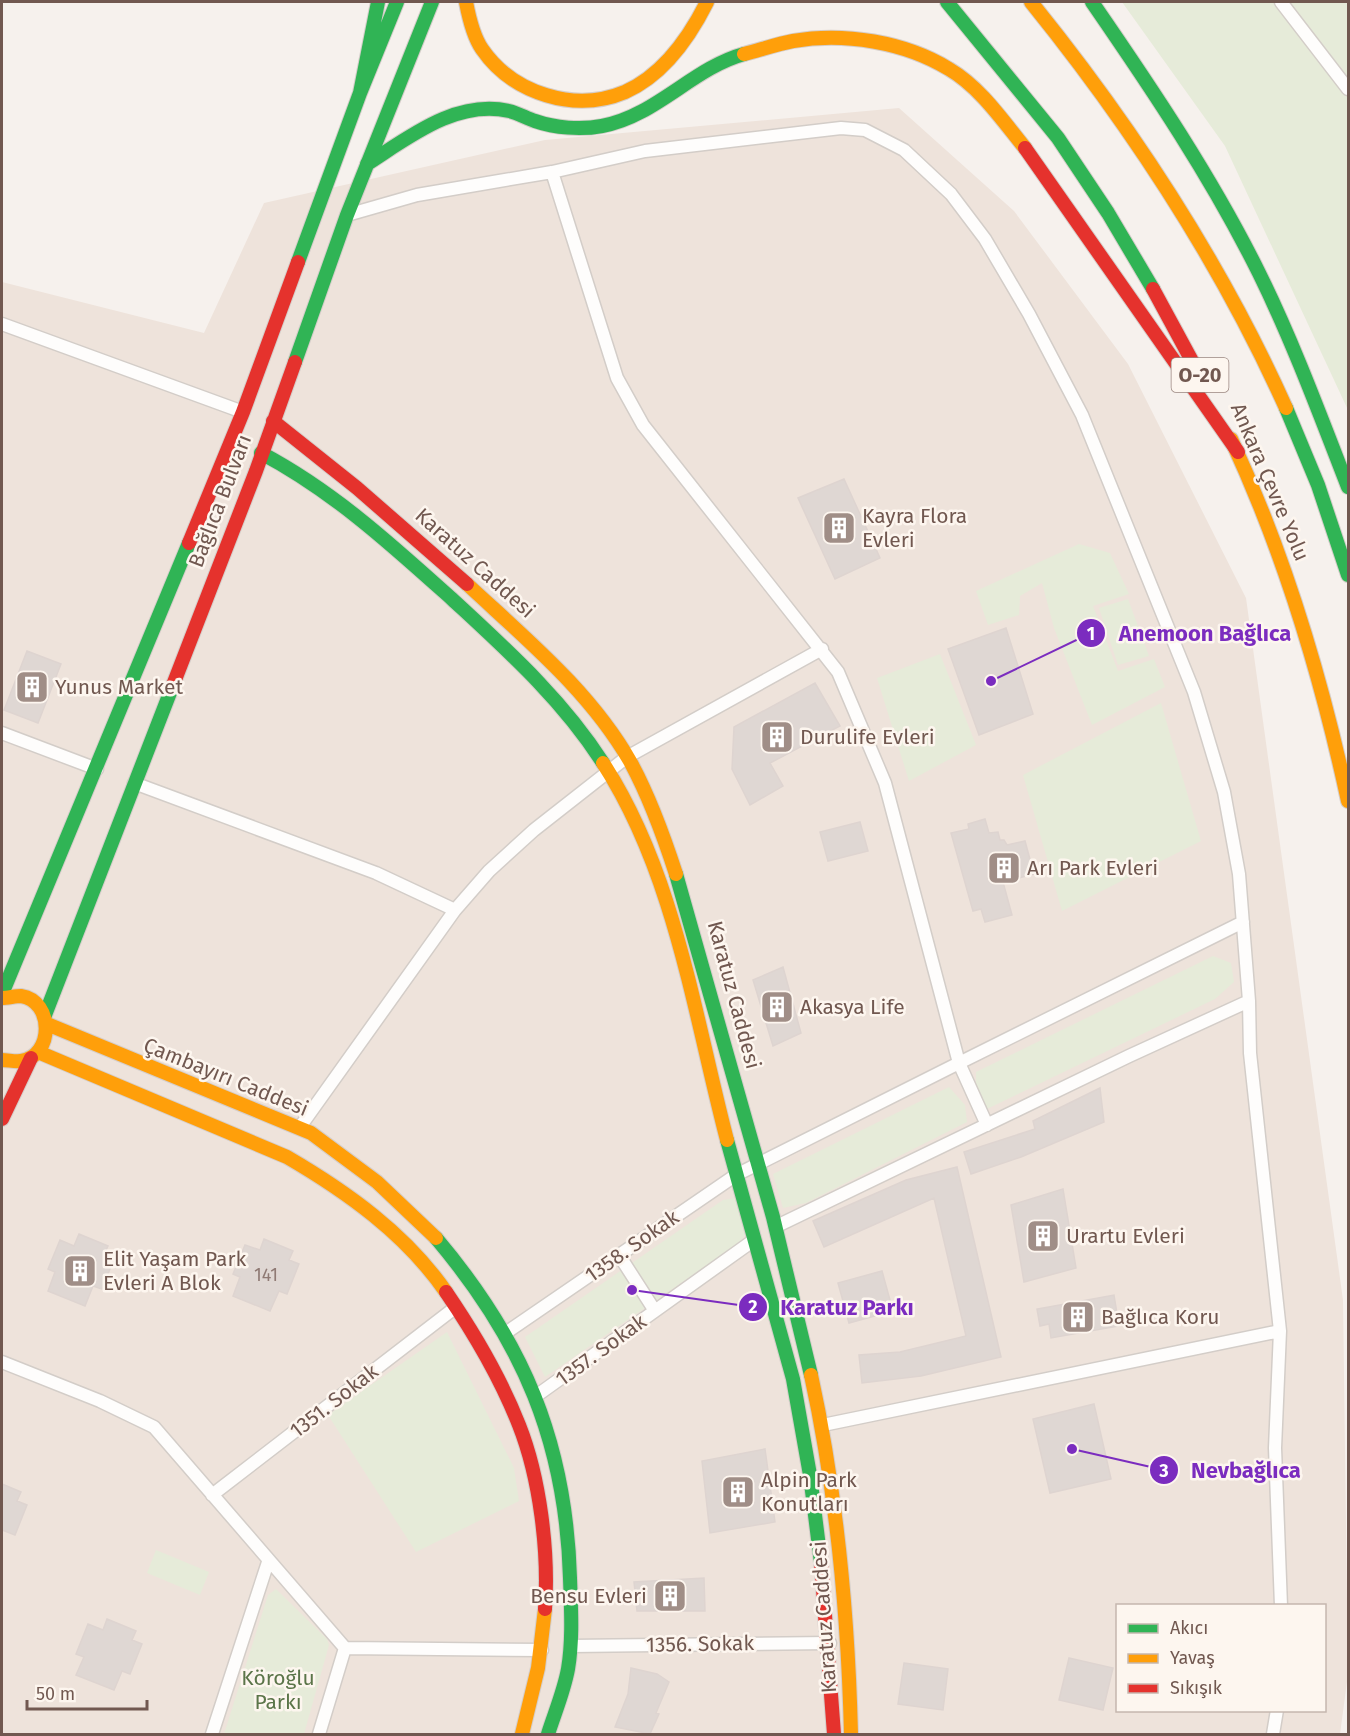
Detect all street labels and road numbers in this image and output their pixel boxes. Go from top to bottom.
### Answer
road number: O-20 [1172,358,1228,392]
street label: Ankara Çevre Yolu [1225,399,1315,565]
street label: Bağlıca Bulvarı [183,431,257,571]
street label: Karatuz Caddesi [410,502,540,624]
street label: Karatuz Caddesi [702,918,766,1072]
street label: Çambayırı Caddesi [140,1032,312,1122]
street label: 1358. Sokak [580,1204,684,1288]
street label: 1357. Sokak [551,1308,652,1392]
street label: 1351. Sokak [285,1358,384,1444]
street label: Karatuz Caddesi [806,1540,842,1694]
street label: 1356. Sokak [646,1630,755,1658]

